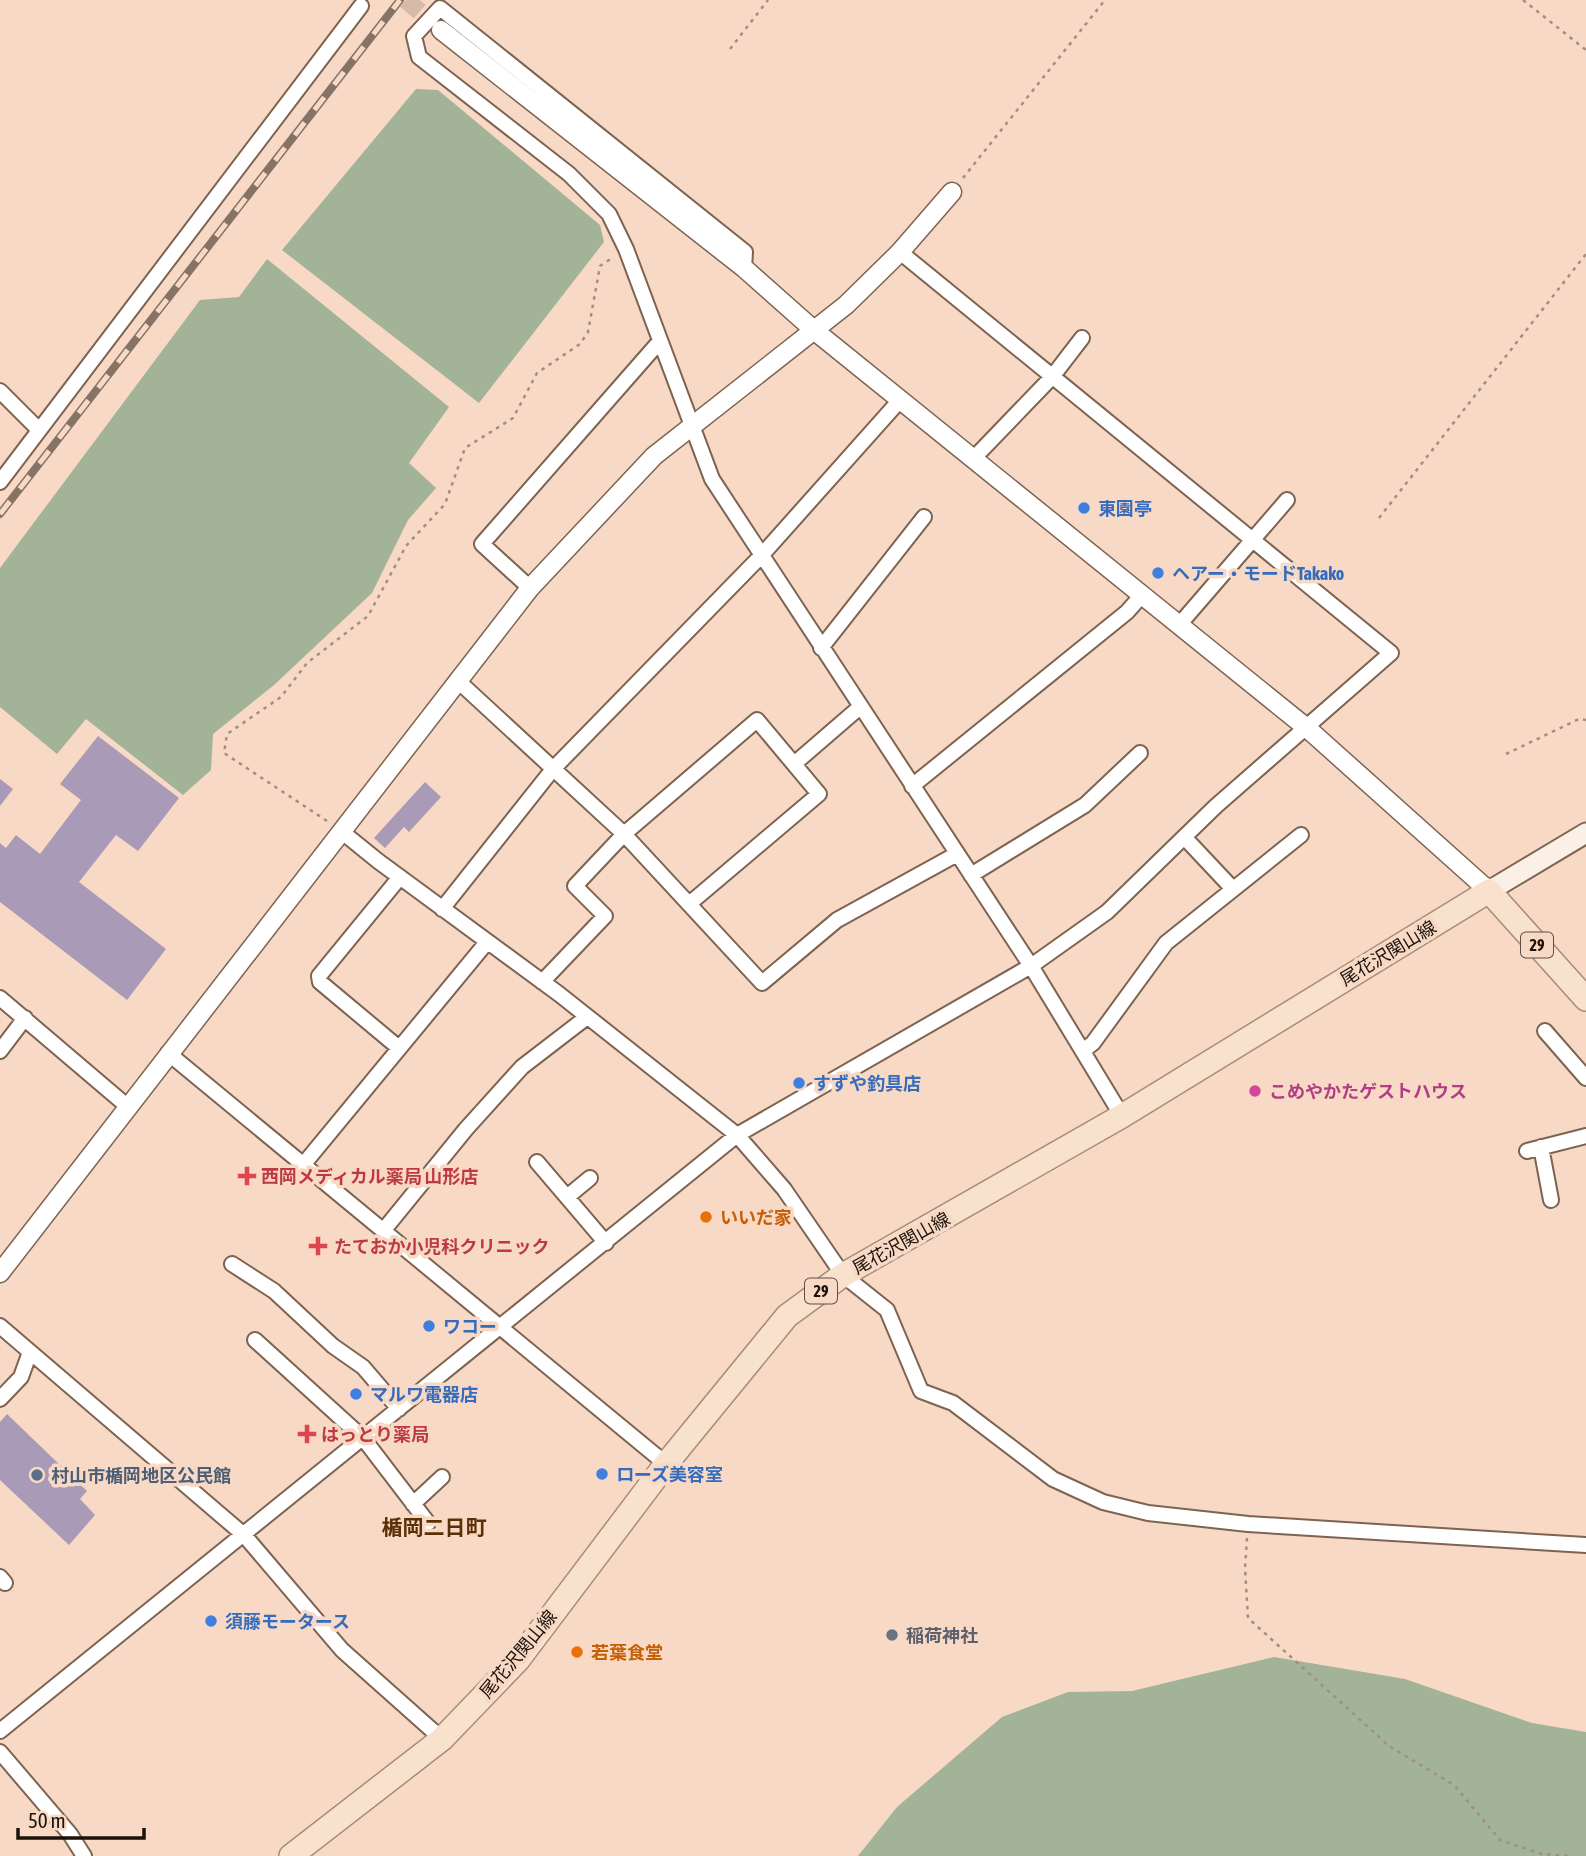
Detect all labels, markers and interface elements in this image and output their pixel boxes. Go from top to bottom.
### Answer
place label: 東園亭 [1098,498,1152,519]
marker: 東園亭 [1076,500,1092,516]
place label: ヘアー・モードTakako [1172,563,1344,584]
marker: ヘアー・モードTakako [1150,565,1166,581]
street label: 尾花沢関山線 [1336,916,1440,990]
road number: 29 [1521,932,1553,958]
place label: すずや釣具店 [813,1073,921,1094]
marker: すずや釣具店 [791,1075,807,1091]
place label: こめやかたゲストハウス [1269,1081,1467,1102]
marker: こめやかたゲストハウス [1247,1083,1263,1099]
place label: 西岡メディカル薬局 山形店 [261,1166,478,1187]
marker: 西岡メディカル薬局 山形店 [239,1168,255,1184]
place label: いいだ家 [720,1207,792,1228]
street label: 尾花沢関山線 [849,1208,953,1278]
marker: いいだ家 [698,1209,714,1225]
marker: たておか小児科クリニック [308,1236,328,1256]
place label: たておか小児科クリニック [334,1236,549,1257]
road number: 29 [805,1278,837,1303]
place label: ワコー [443,1316,497,1337]
marker: ワコー [421,1318,437,1334]
place label: マルワ電器店 [370,1384,478,1405]
marker: マルワ電器店 [348,1386,364,1402]
place label: はっとり薬局 [321,1424,429,1445]
marker: はっとり薬局 [299,1426,315,1442]
place label: ローズ美容室 [616,1464,723,1485]
place label: 村山市楯岡地区公民館 [51,1465,231,1486]
marker: ローズ美容室 [594,1466,610,1482]
marker: 村山市楯岡地区公民館 [29,1467,45,1483]
district label: 楯岡二日町 [382,1515,487,1539]
street label: 尾花沢関山線 [475,1606,561,1702]
place label: 須藤モータース [225,1611,350,1632]
marker: 須藤モータース [203,1613,219,1629]
place label: 稲荷神社 [906,1625,978,1646]
marker: 稲荷神社 [884,1627,900,1643]
place label: 若葉食堂 [591,1642,663,1663]
marker: 若葉食堂 [569,1644,585,1660]
scale bar [18,1797,144,1841]
text: 50 m [28,1808,66,1832]

